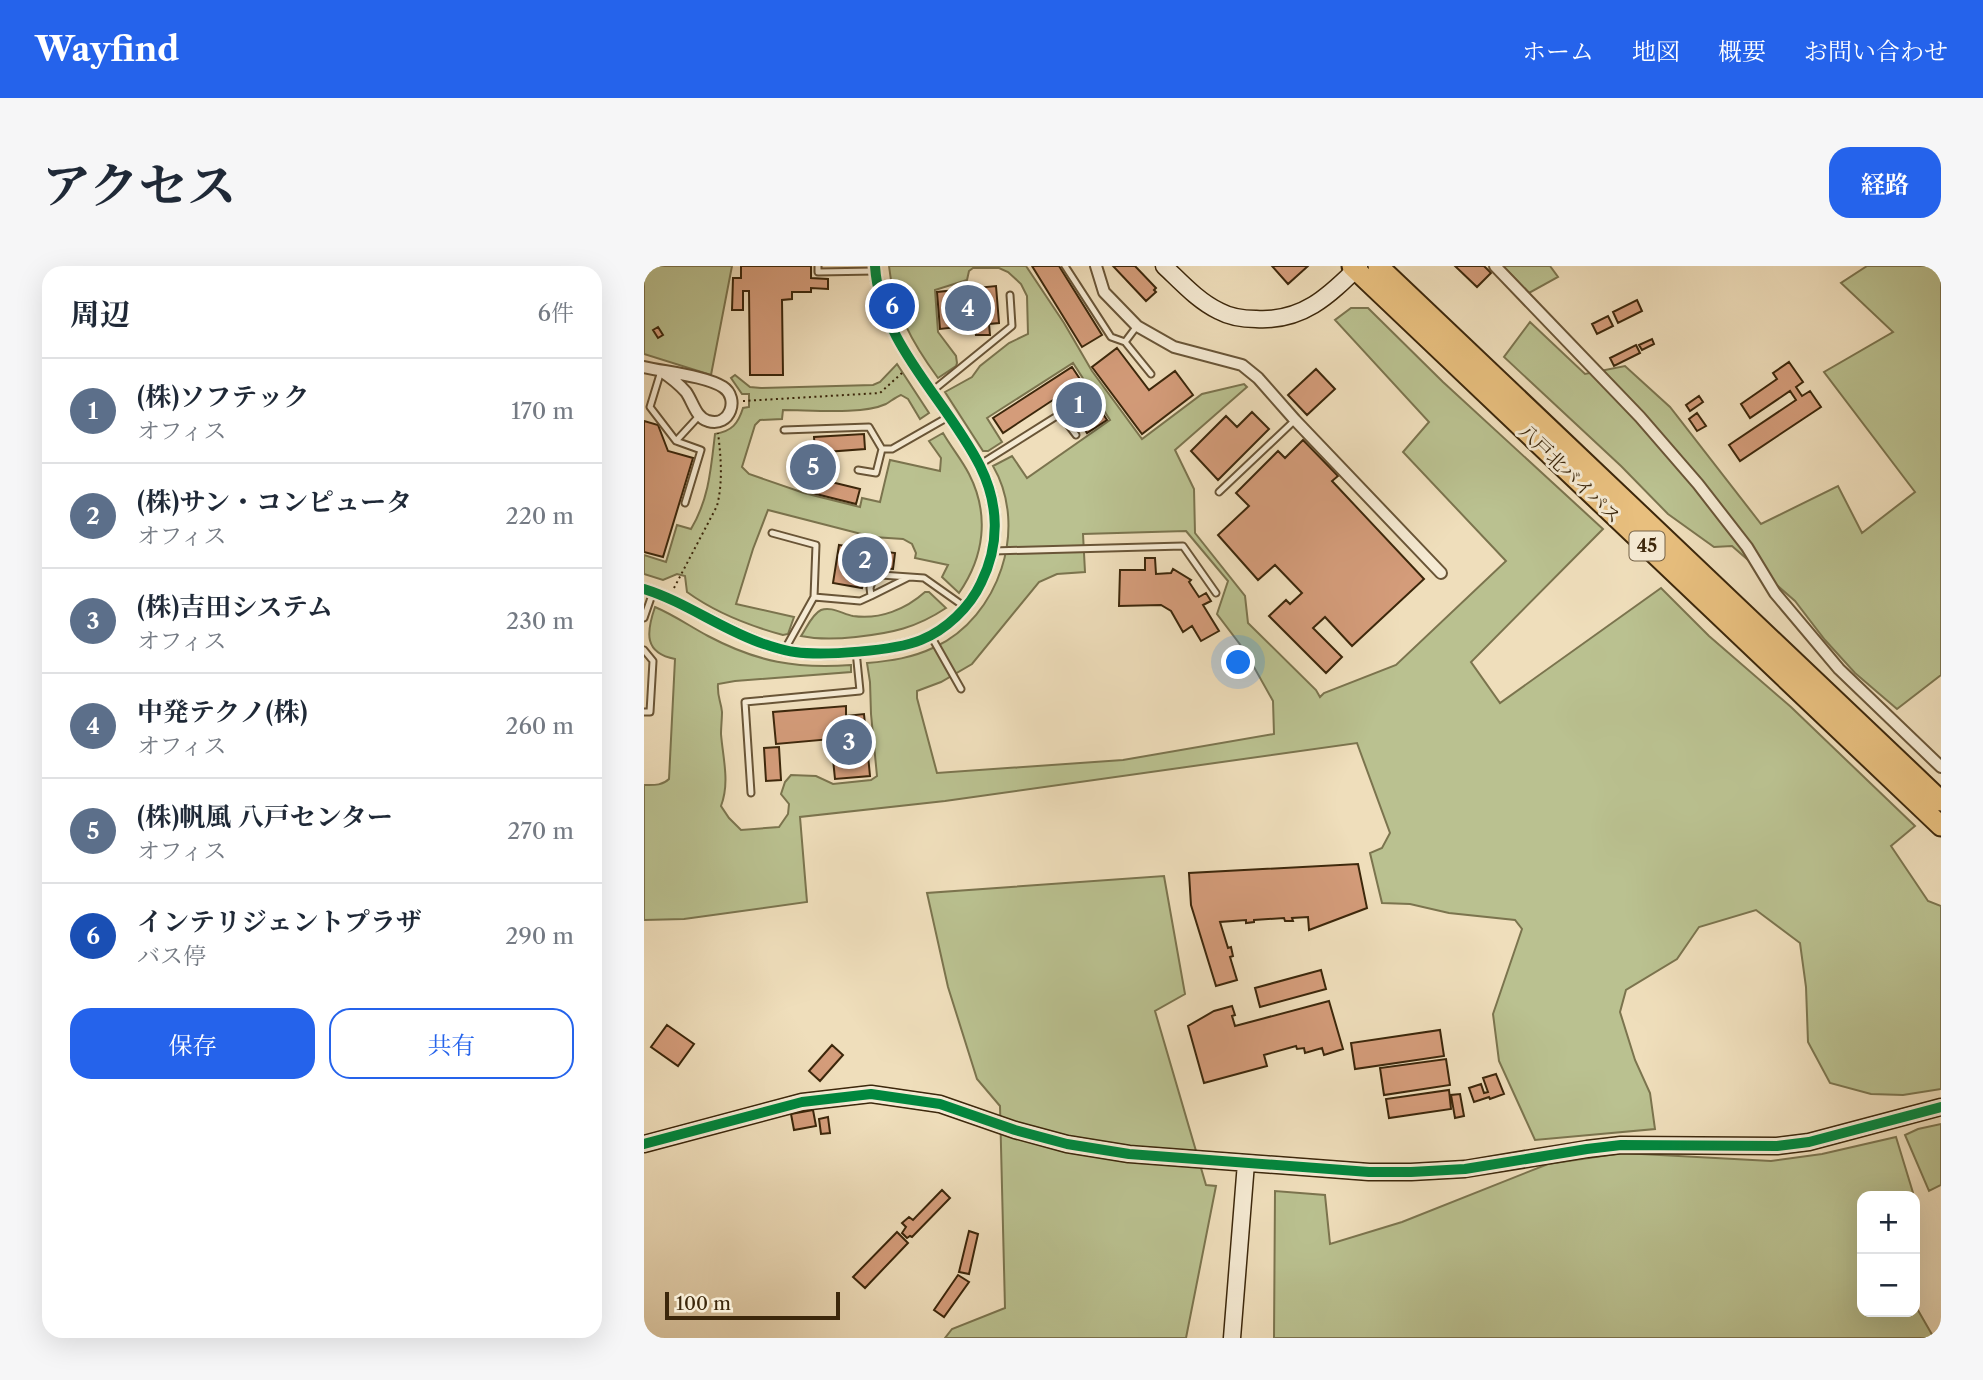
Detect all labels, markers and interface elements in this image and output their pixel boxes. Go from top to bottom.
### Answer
text: Wayfind [35,29,179,70]
text: ホーム [1522,37,1594,66]
text: 地図 [1632,37,1680,66]
text: 概要 [1718,37,1766,66]
text: お問い合わせ [1804,37,1948,66]
button: 経路 [1829,147,1941,218]
text: アクセス [42,155,237,216]
pin: 6 [869,280,915,332]
pin: 4 [945,282,991,334]
text: 周辺 [70,296,130,333]
text: 6件 [538,299,574,327]
pin: 1 [1056,379,1102,431]
text: (株)ソフテック [137,381,309,413]
text: 1 [88,397,98,425]
text: 170 m [511,397,574,425]
text: オフィス [137,417,226,445]
street label: 八戸北バイパス [1514,420,1626,528]
pin: 5 [790,441,836,493]
text: (株)サン・コンピュータ [137,486,412,518]
text: 2 [86,502,100,530]
text: 220 m [505,502,574,530]
text: オフィス [137,522,226,550]
road number: 45 [1630,532,1664,560]
pin: 2 [842,534,888,586]
text: (株)吉田システム [137,591,333,623]
text: 3 [87,607,100,635]
text: 230 m [506,607,574,635]
text: オフィス [137,627,226,655]
your location [1221,645,1255,679]
text: 中発テクノ(株) [137,696,308,728]
text: 4 [86,712,100,740]
text: 260 m [505,712,574,740]
pin: 3 [826,716,872,768]
text: オフィス [137,732,226,760]
text: (株)帆風 八戸センター [137,801,393,833]
text: 5 [87,817,99,845]
text: 270 m [507,817,574,845]
text: オフィス [137,837,226,865]
text: インテリジェントプラザ [137,906,422,938]
text: 6 [86,922,100,950]
text: 290 m [505,922,574,950]
text: バス停 [137,942,206,970]
button: 保存 [70,1008,315,1079]
button: 共有 [329,1008,574,1079]
map controls [1857,1191,1920,1317]
button: + [1857,1191,1920,1254]
button: − [1857,1254,1920,1317]
scale bar [665,1289,840,1321]
text: 100 m [676,1292,731,1315]

